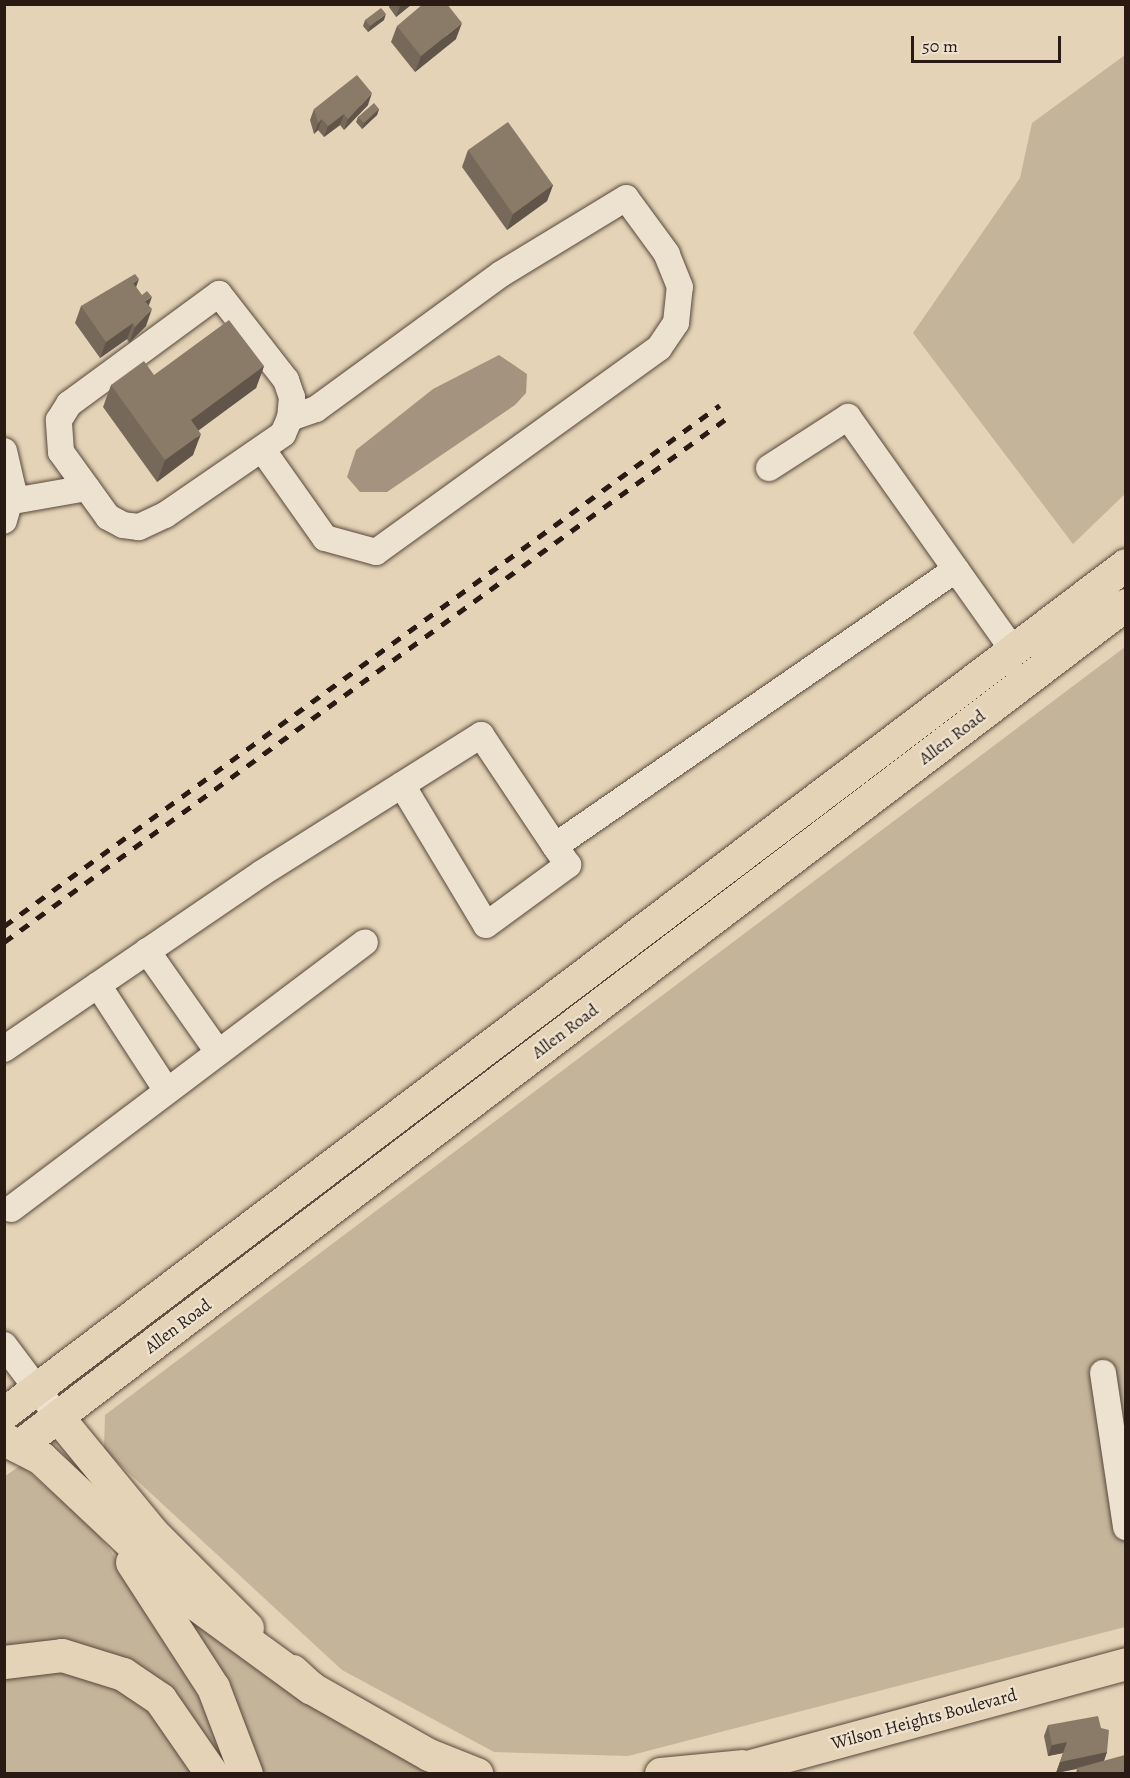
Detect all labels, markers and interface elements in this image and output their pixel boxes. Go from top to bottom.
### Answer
scale bar [914,24,1064,62]
text: 50 m [922,34,958,58]
street label: Allen Road [914,705,990,769]
street label: Allen Road [527,999,603,1063]
street label: Allen Road [140,1294,216,1358]
street label: Wilson Heights Boulevard [829,1684,1019,1754]

